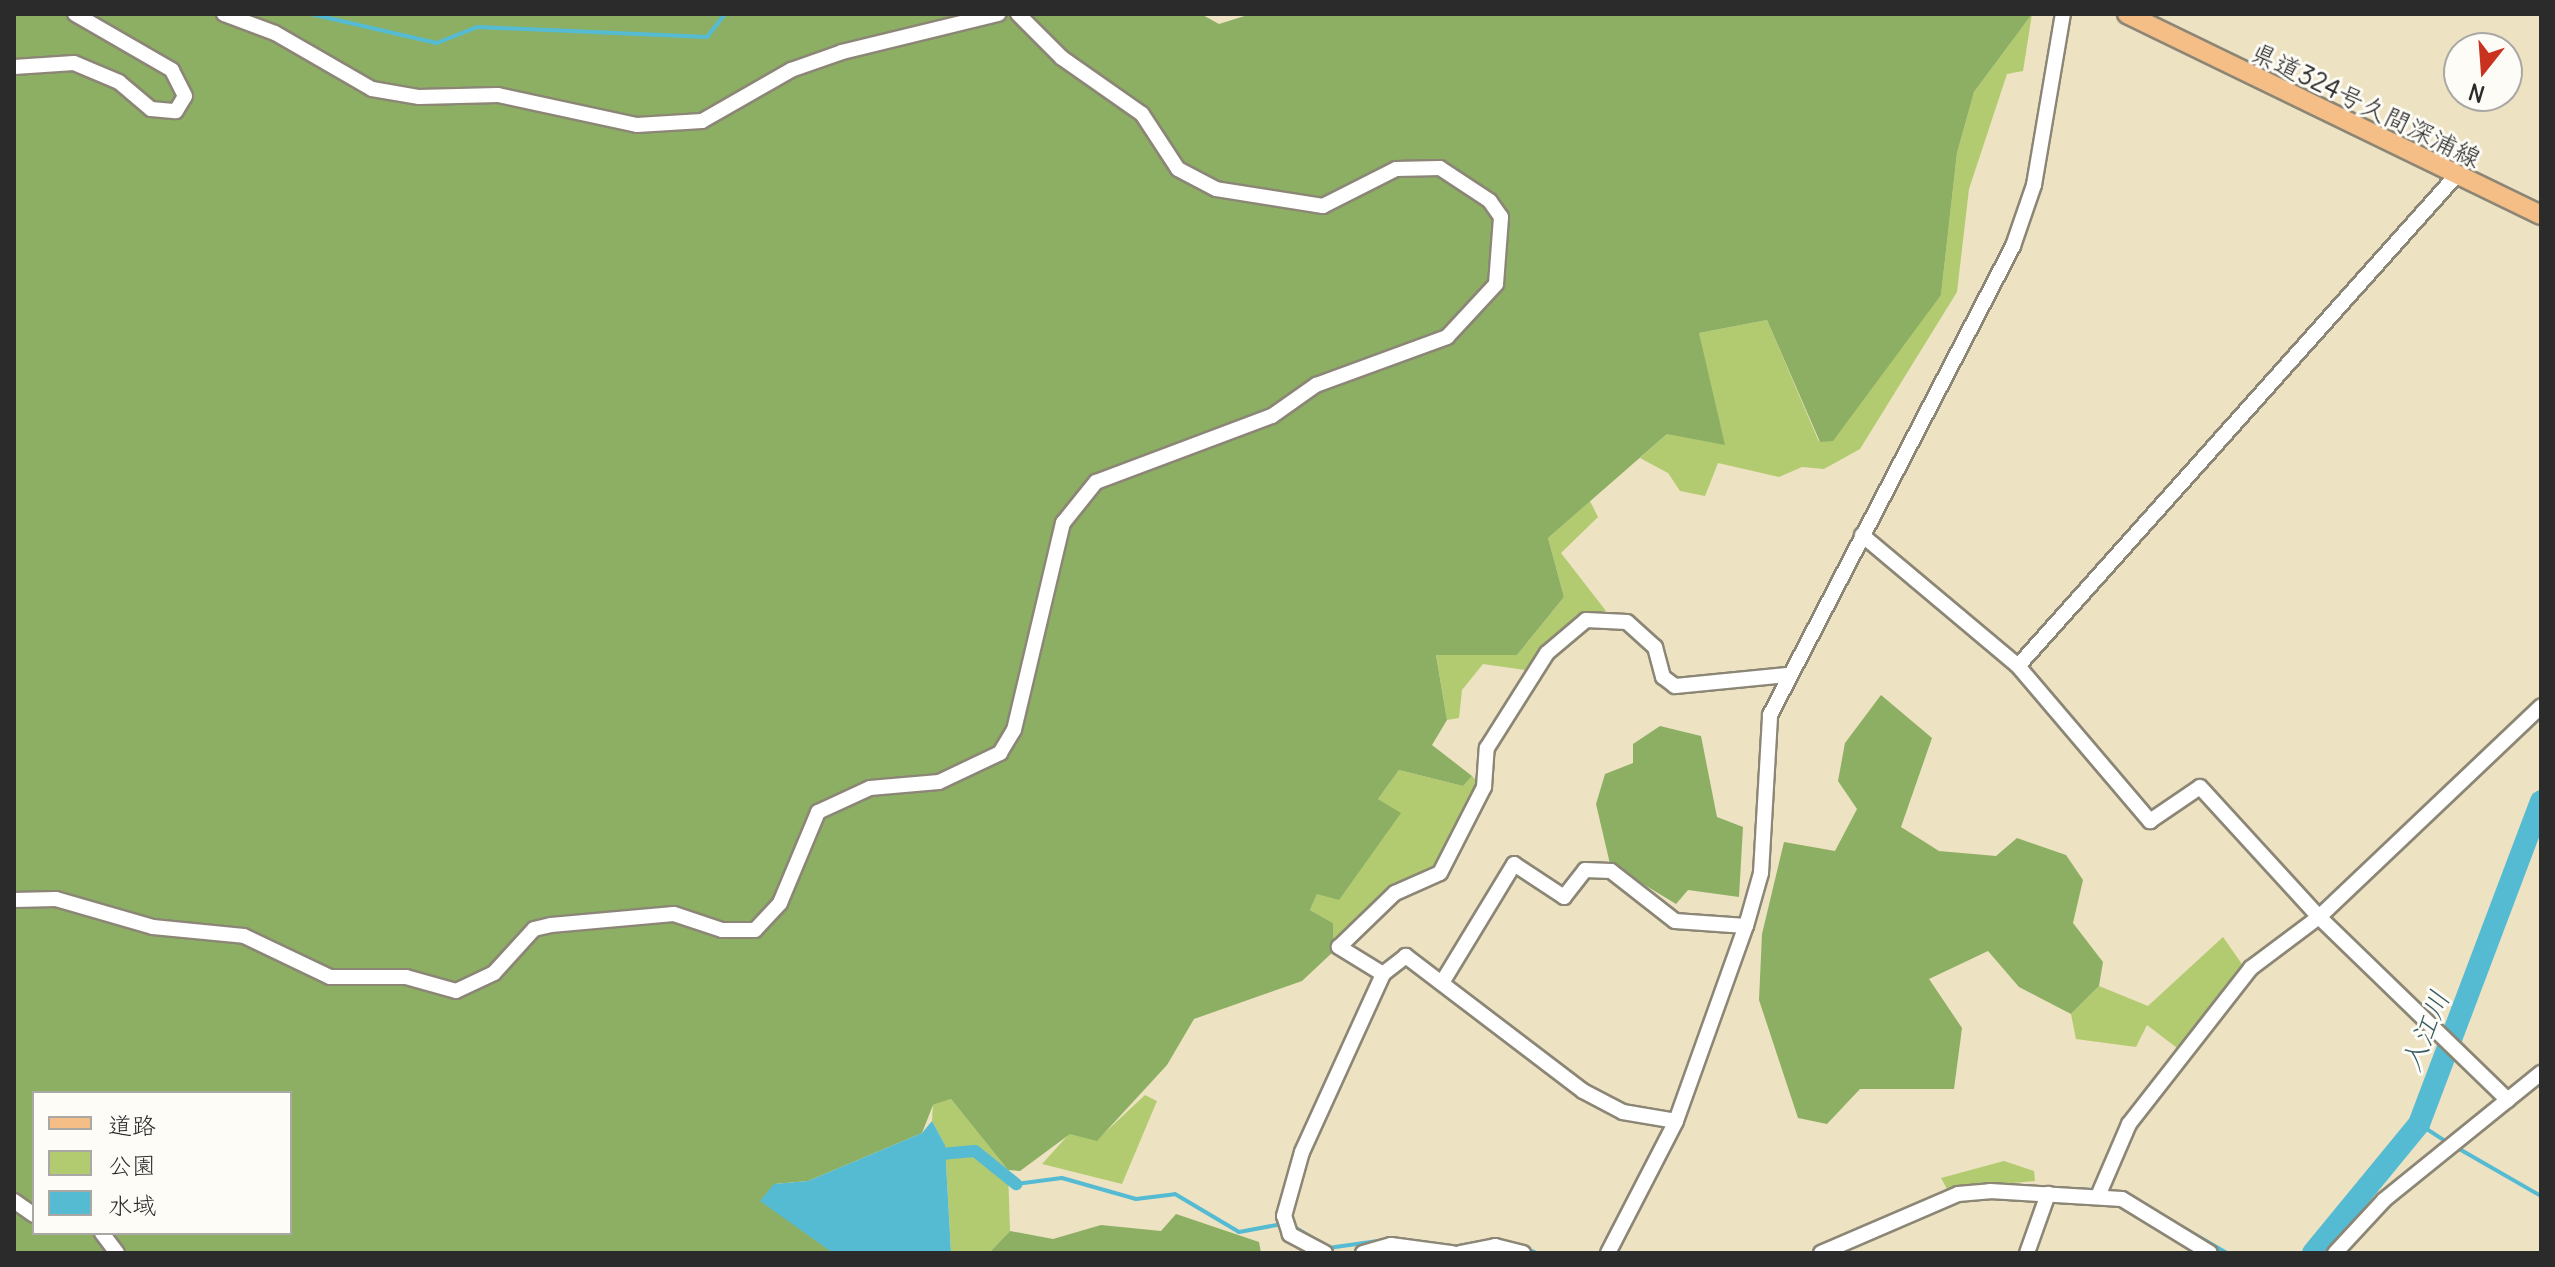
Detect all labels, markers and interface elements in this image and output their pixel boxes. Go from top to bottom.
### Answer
north arrow [2443,32,2523,112]
street label: 県道324号久間深浦線 [2246,36,2486,174]
text: N [2465,77,2488,109]
water label: 入江川 [2394,986,2456,1076]
legend [32,1091,292,1235]
text: 道路 [108,1110,156,1140]
text: 公園 [108,1150,156,1180]
text: 水域 [108,1190,156,1220]

